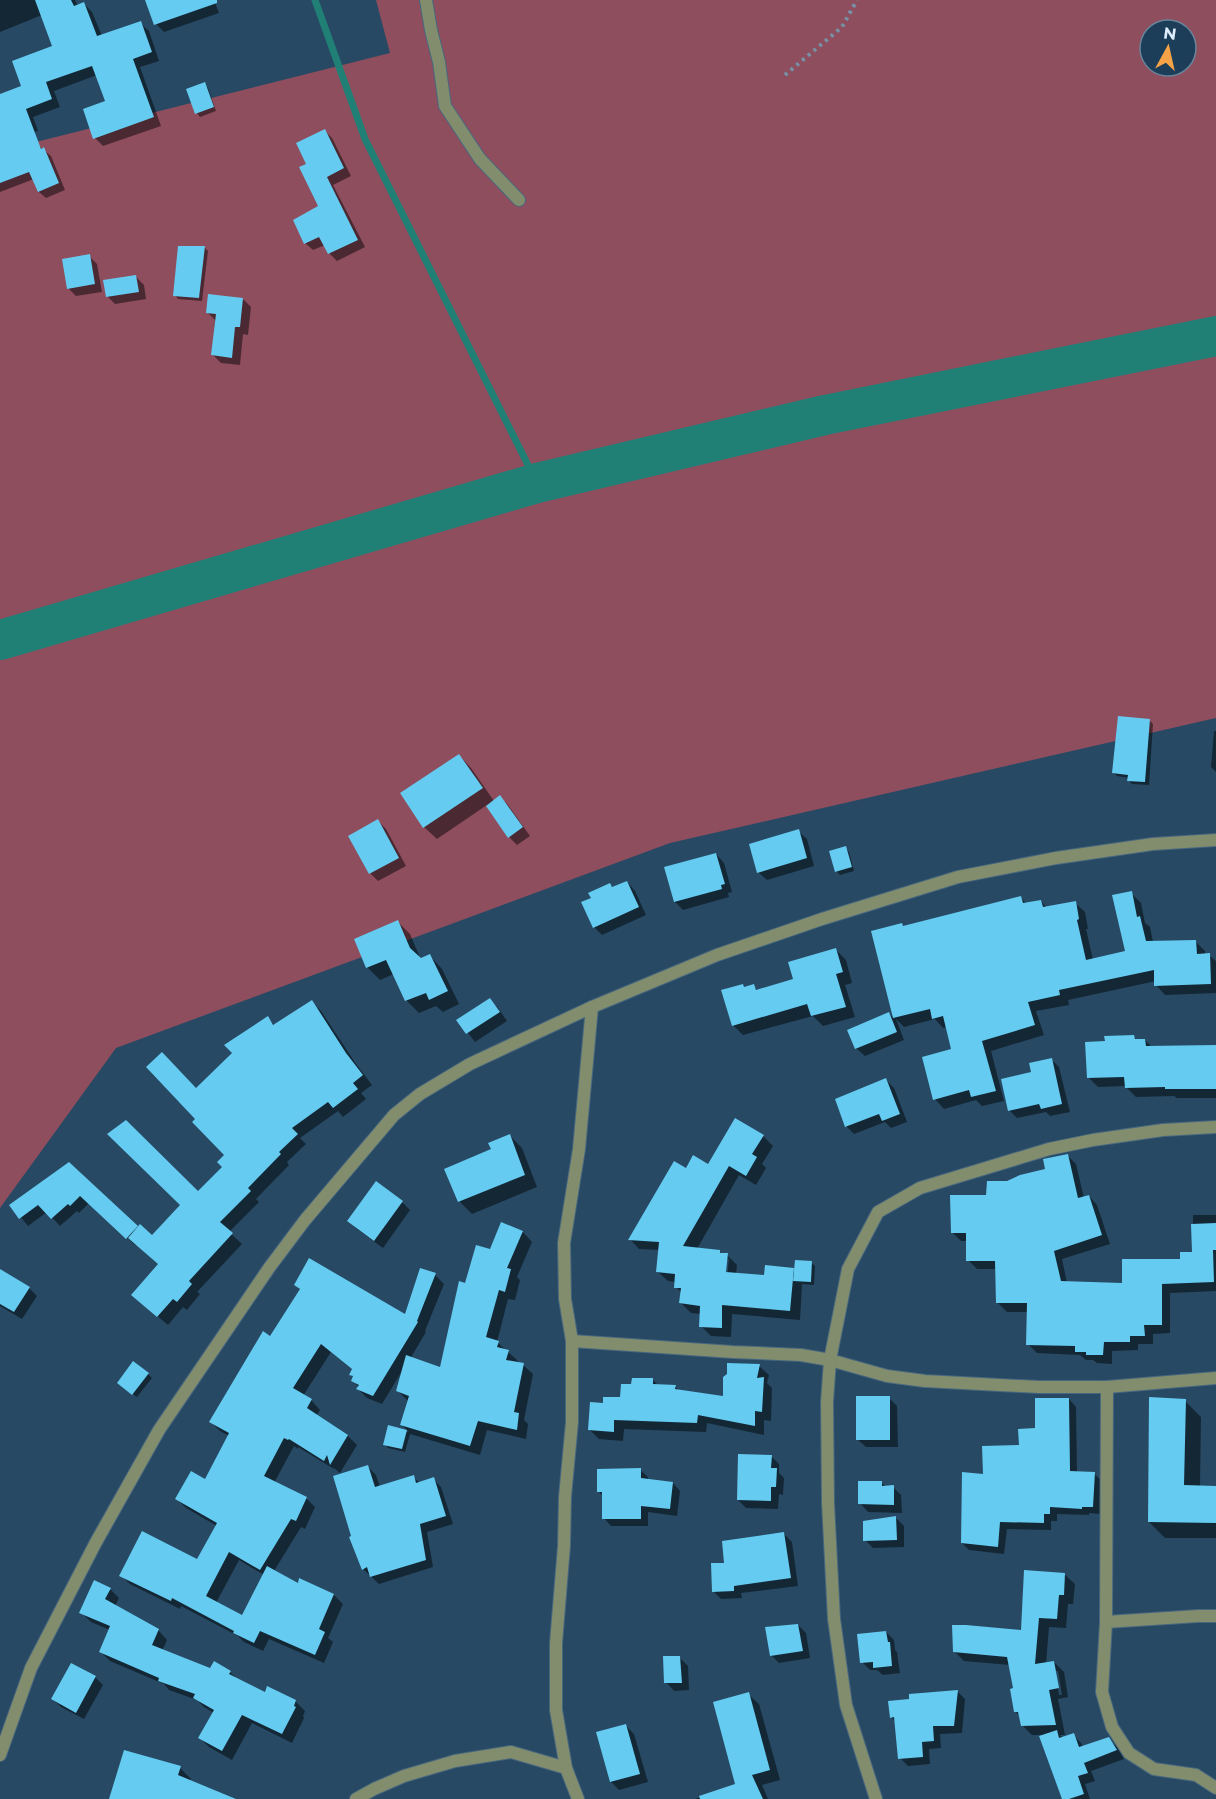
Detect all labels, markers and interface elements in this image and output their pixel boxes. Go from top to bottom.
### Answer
north arrow [1138,18,1198,78]
text: N [1162,23,1178,44]

